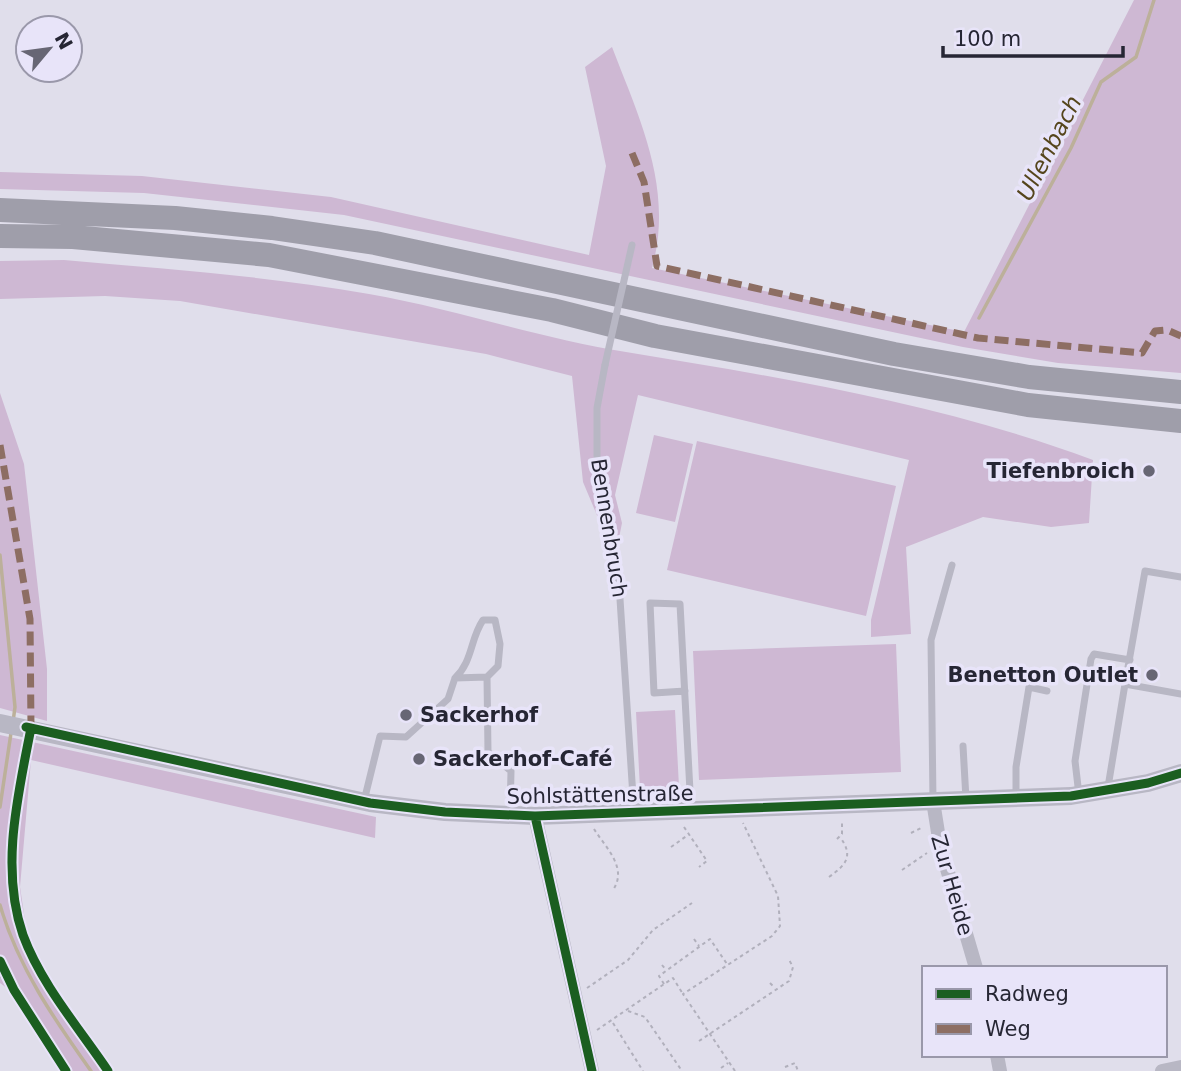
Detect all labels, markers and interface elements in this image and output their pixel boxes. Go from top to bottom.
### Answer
north arrow [14,14,84,84]
scale bar [943,14,1123,58]
text: 100 m [954,27,1021,51]
text: N [50,28,77,53]
water label: Ullenbach [1011,91,1087,205]
street label: Bennenbruch [586,457,632,599]
place label: Tiefenbroich [986,459,1135,483]
marker: Tiefenbroich [1141,463,1157,479]
place label: Benetton Outlet [947,663,1138,687]
marker: Benetton Outlet [1144,667,1160,683]
place label: Sackerhof [420,703,539,727]
marker: Sackerhof [398,707,414,723]
place label: Sackerhof-Café [433,747,613,771]
marker: Sackerhof-Café [411,751,427,767]
street label: Sohlstättenstraße [506,781,694,809]
street label: Zur Heide [926,832,978,938]
legend [922,966,1167,1057]
text: Radweg [985,982,1069,1006]
text: Weg [985,1017,1031,1041]

